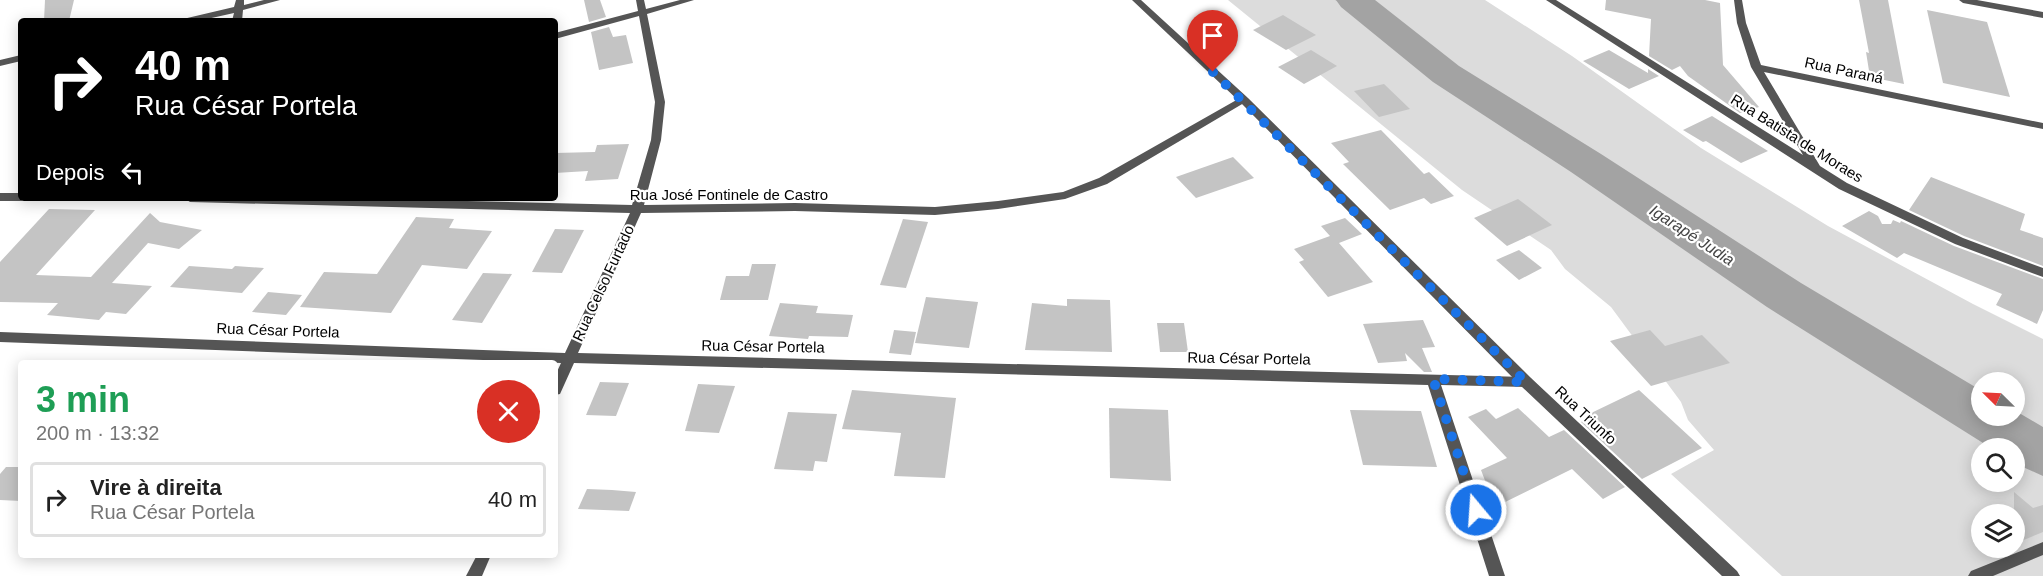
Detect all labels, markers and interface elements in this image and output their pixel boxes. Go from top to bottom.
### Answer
pin [1187,10,1238,72]
icon: arrive [1196,19,1229,52]
icon: right [36,42,114,120]
text: 40 m [135,42,231,89]
street label: Rua Paraná [1803,53,1886,87]
street label: Rua Batista de Moraes [1728,90,1866,186]
text: Rua César Portela [135,91,357,121]
icon: left [116,156,149,189]
text: Depois [36,160,104,185]
street label: Rua José Fontinele de Castro [630,186,828,203]
water label: Igarapé Judia [1647,201,1737,269]
street label: Rua Celso Furtado [569,222,637,344]
street label: Rua César Portela [216,319,341,341]
street label: Rua César Portela [701,336,825,356]
street label: Rua César Portela [1187,348,1311,368]
north arrow [1971,372,2025,426]
map controls [1971,372,2025,558]
text: 3 min [36,379,130,420]
button: close [477,380,540,443]
street label: Rua Triunfo [1552,382,1620,448]
text: 200 m · 13:32 [36,422,159,444]
button: search [1971,438,2025,492]
text: Vire à direita [90,475,222,500]
position arrow [1444,478,1508,542]
icon: right [39,483,72,516]
text: 40 m [488,487,537,512]
text: Rua César Portela [90,501,255,523]
button: layers [1971,504,2025,558]

